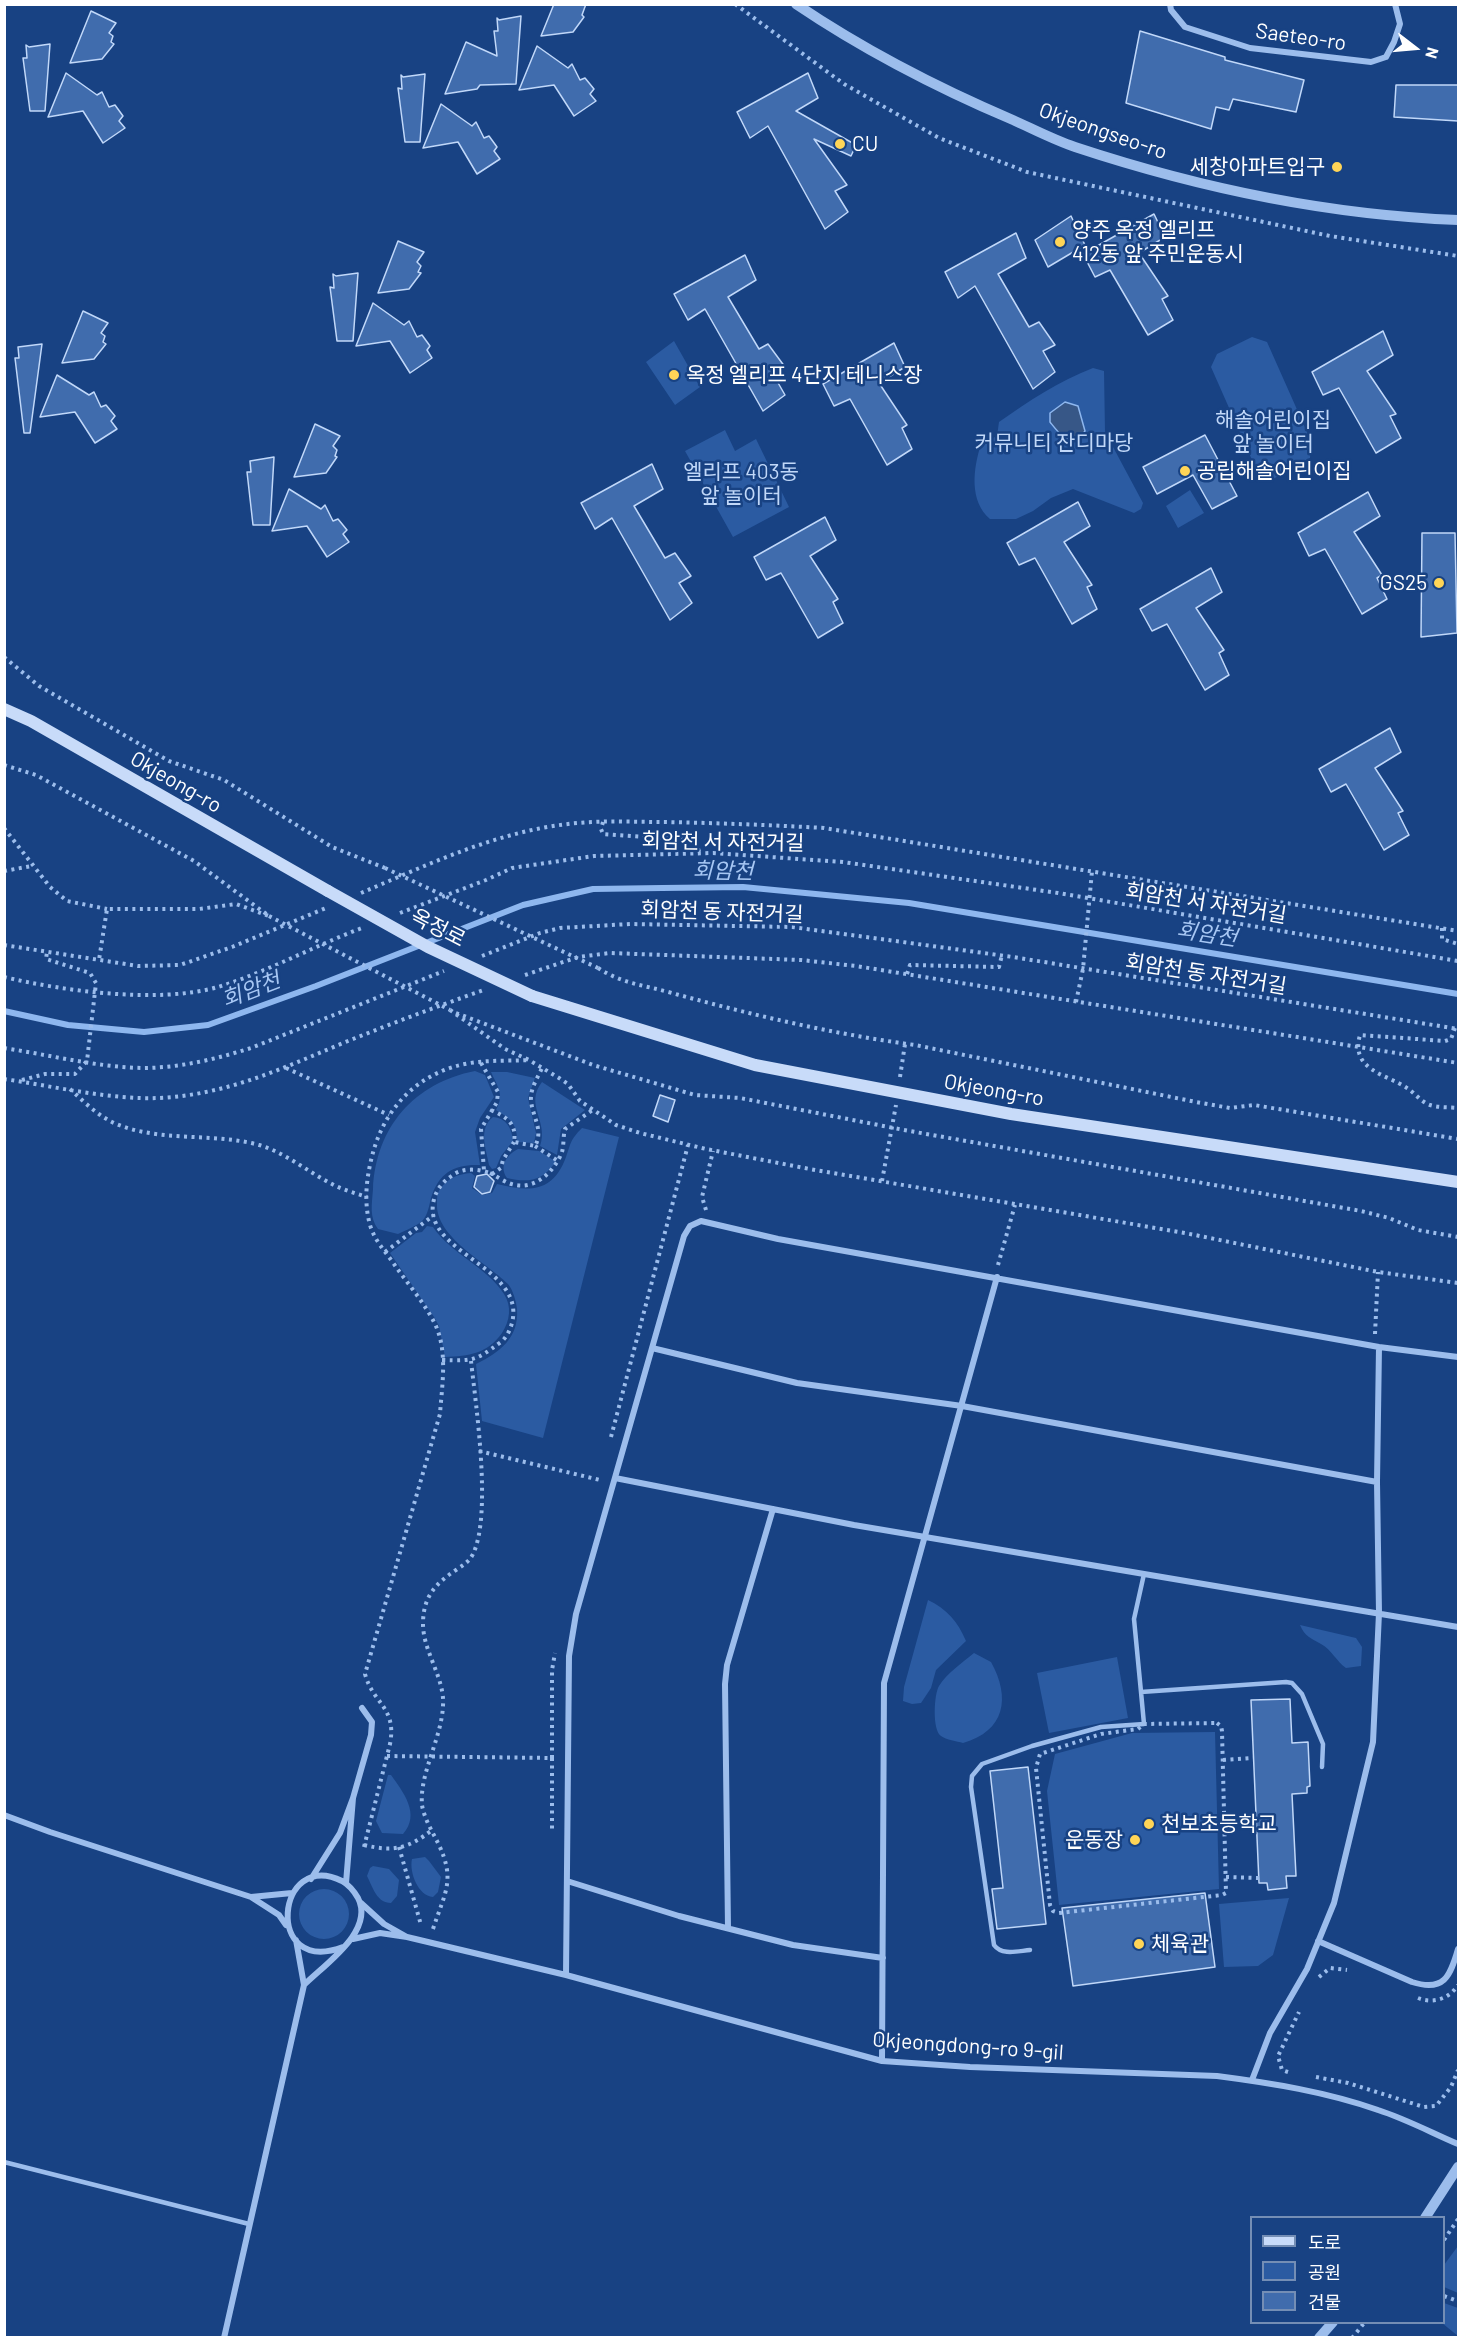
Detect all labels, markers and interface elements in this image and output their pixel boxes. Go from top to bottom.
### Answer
street label: Saeteo-ro [1254,18,1348,56]
north arrow [1385,18,1445,78]
text: N [1422,45,1443,61]
street label: Okjeongseo-ro [1036,97,1170,165]
place label: CU [852,131,878,157]
marker: CU [833,137,847,151]
place label: 세창아파트입구 [1190,154,1325,180]
marker: 세창아파트입구 [1330,160,1344,174]
place label: 양주 옥정 엘리프 412동 앞 주민운동시 [1072,217,1244,267]
marker: 양주 옥정 엘리프 412동 앞 주민운동시 [1053,235,1067,249]
place label: 옥정 엘리프 4단지 테니스장 [686,362,923,388]
marker: 옥정 엘리프 4단지 테니스장 [667,368,681,382]
park label: 해솔어린이집 앞 놀이터 [1215,407,1331,457]
park label: 커뮤니티 잔디마당 [975,430,1133,456]
place label: 공립해솔어린이집 [1197,458,1352,484]
park label: 엘리프 403동 앞 놀이터 [683,459,799,509]
marker: 공립해솔어린이집 [1178,464,1192,478]
place label: GS25 [1380,570,1427,596]
marker: GS25 [1432,576,1446,590]
street label: Okjeong-ro [126,746,226,818]
street label: 회암천 서 자전거길 [641,828,805,856]
water label: 회암천 [692,857,754,885]
street label: 회암천 서 자전거길 [1124,878,1288,928]
street label: 회암천 동 자전거길 [640,897,804,927]
street label: 옥정로 [406,904,470,952]
water label: 회암천 [1175,916,1239,952]
street label: 회암천 동 자전거길 [1124,949,1288,999]
water label: 회암천 [218,967,284,1013]
street label: Okjeong-ro [942,1069,1046,1111]
place label: 천보초등학교 [1161,1811,1277,1837]
marker: 천보초등학교 [1142,1817,1156,1831]
place label: 운동장 [1065,1827,1123,1853]
marker: 운동장 [1128,1833,1142,1847]
place label: 체육관 [1151,1931,1209,1957]
marker: 체육관 [1132,1937,1146,1951]
street label: Okjeongdong-ro 9-gil [872,2027,1064,2065]
legend [1250,2216,1445,2324]
text: 도로 [1308,2231,1341,2253]
text: 공원 [1308,2261,1341,2283]
text: 건물 [1308,2291,1341,2313]

